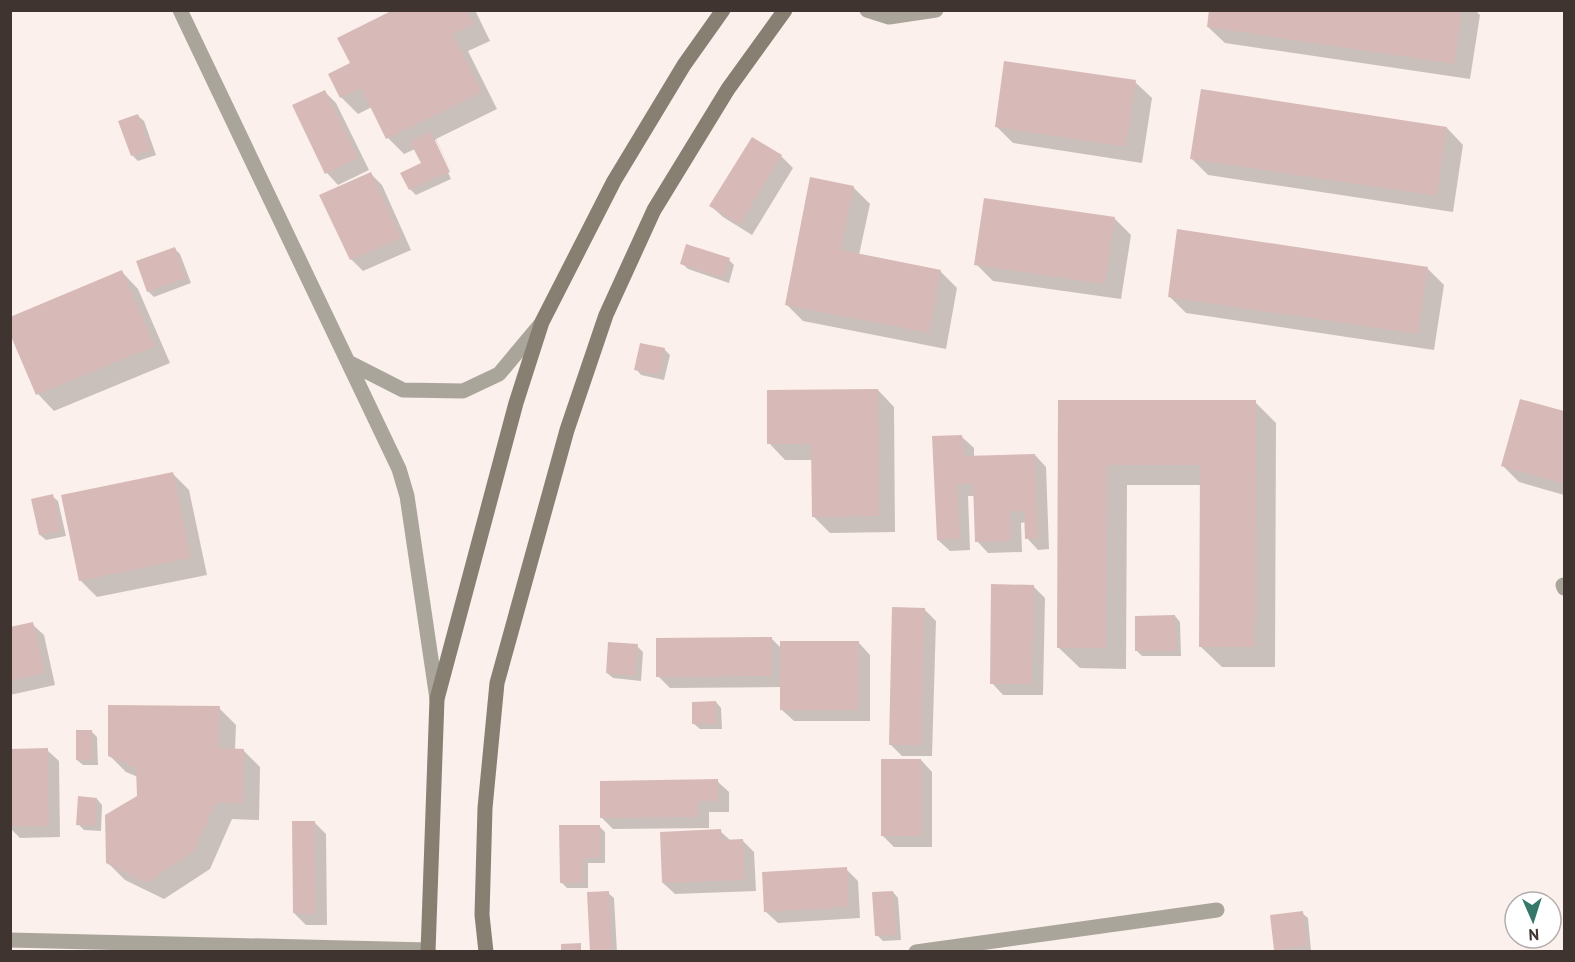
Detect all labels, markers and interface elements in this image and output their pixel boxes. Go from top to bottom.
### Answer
north arrow [1503,890,1563,950]
text: N [1528,925,1540,945]

